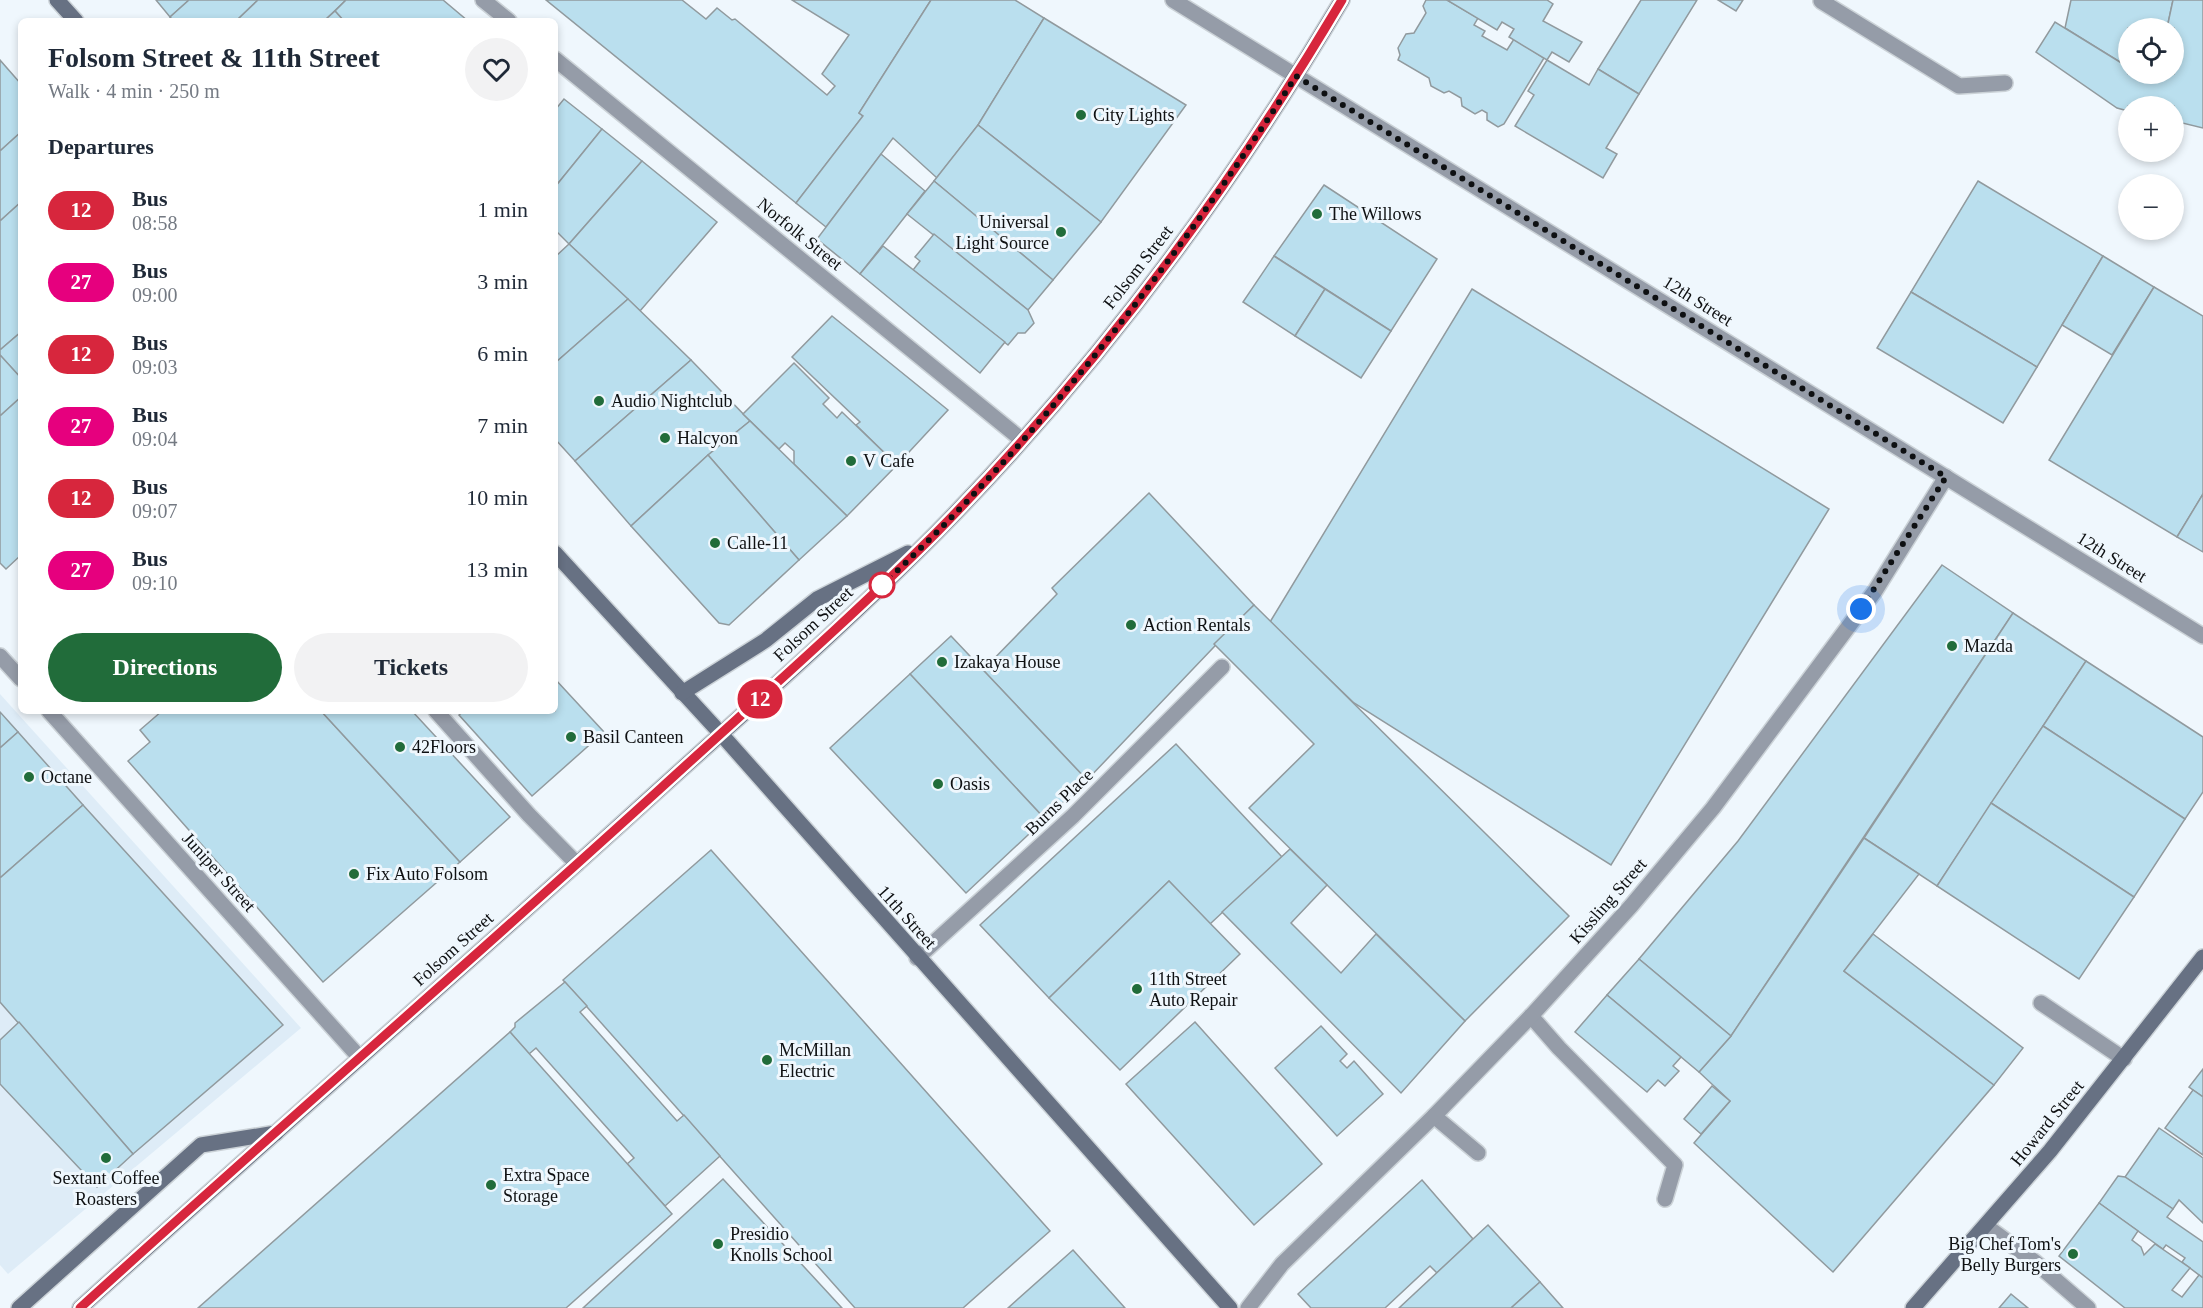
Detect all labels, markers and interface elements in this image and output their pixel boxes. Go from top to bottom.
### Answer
map controls [2118,18,2184,240]
button: locate [2118,18,2184,84]
button: heart [465,38,528,101]
text: Folsom Street & 11th Street [48,42,380,73]
text: Walk · 4 min · 250 m [48,80,220,102]
button: + [2118,96,2184,162]
place label: City Lights [1093,105,1175,125]
marker: City Lights [1074,108,1088,122]
text: Departures [48,134,154,159]
button: − [2118,174,2184,240]
text: Bus [132,186,167,211]
street label: Norfolk Street [753,194,847,274]
text: 1 min [477,197,528,222]
text: 12 [71,198,92,222]
place label: The Willows [1329,204,1421,224]
marker: The Willows [1310,207,1324,221]
text: 08:58 [132,212,178,234]
place label: Universal Light Source [956,212,1049,253]
street label: Folsom Street [1099,221,1177,313]
marker: Universal Light Source [1054,225,1068,239]
text: Bus [132,258,167,283]
text: 3 min [477,269,528,294]
text: 27 [71,270,92,294]
street label: 12th Street [1659,272,1737,330]
text: 09:00 [132,284,178,306]
text: Bus [132,330,167,355]
text: 6 min [477,341,528,366]
text: 12 [71,342,92,366]
text: 09:03 [132,356,178,378]
place label: Audio Nightclub [611,391,733,411]
marker: Audio Nightclub [592,394,606,408]
text: Bus [132,402,167,427]
text: 7 min [477,413,528,438]
text: 27 [71,414,92,438]
text: 09:04 [132,428,178,450]
place label: Halcyon [677,428,738,448]
marker: Halcyon [658,431,672,445]
place label: V Cafe [863,451,914,471]
marker: V Cafe [844,454,858,468]
text: Bus [132,474,167,499]
text: 10 min [466,485,528,510]
text: 12 [71,486,92,510]
text: 09:07 [132,500,178,522]
street label: 12th Street [2073,528,2151,586]
place label: Calle-11 [727,533,788,553]
marker: Calle-11 [708,536,722,550]
text: Bus [132,546,167,571]
text: 13 min [466,557,528,582]
text: 27 [71,558,92,582]
text: 09:10 [132,572,178,594]
unlabelled marker [869,572,895,598]
street label: Folsom Street [769,582,857,666]
your location [1846,594,1876,624]
place label: Action Rentals [1143,615,1250,635]
marker: Action Rentals [1124,618,1138,632]
button: Directions [48,633,282,702]
button: Tickets [294,633,528,702]
place label: Mazda [1964,636,2013,656]
marker: Mazda [1945,639,1959,653]
place label: Izakaya House [954,652,1060,672]
marker: Izakaya House [935,655,949,669]
line badge: 12 [733,680,787,718]
text: 12 [750,687,771,711]
place label: Basil Canteen [583,727,683,747]
marker: Basil Canteen [564,730,578,744]
place label: 42Floors [412,737,476,757]
marker: 42Floors [393,740,407,754]
street label: Burns Place [1021,765,1097,839]
place label: Octane [41,767,92,787]
marker: Octane [22,770,36,784]
place label: Oasis [950,774,990,794]
marker: Oasis [931,777,945,791]
street label: Juniper Street [178,828,260,916]
street label: Kissling Street [1566,854,1650,948]
place label: Fix Auto Folsom [366,864,488,884]
marker: Fix Auto Folsom [347,867,361,881]
street label: 11th Street [874,881,940,953]
street label: Folsom Street [409,908,497,990]
place label: 11th Street Auto Repair [1149,969,1237,1010]
marker: 11th Street Auto Repair [1130,982,1144,996]
place label: McMillan Electric [779,1040,851,1081]
marker: McMillan Electric [760,1053,774,1067]
street label: Howard Street [2006,1076,2088,1170]
marker: Sextant Coffee Roasters [99,1151,113,1165]
place label: Extra Space Storage [503,1165,589,1206]
place label: Sextant Coffee Roasters [52,1168,160,1209]
marker: Extra Space Storage [484,1178,498,1192]
place label: Presidio Knolls School [730,1224,833,1265]
place label: Big Chef Tom's Belly Burgers [1948,1234,2061,1275]
marker: Presidio Knolls School [711,1237,725,1251]
marker: Big Chef Tom's Belly Burgers [2066,1247,2080,1261]

